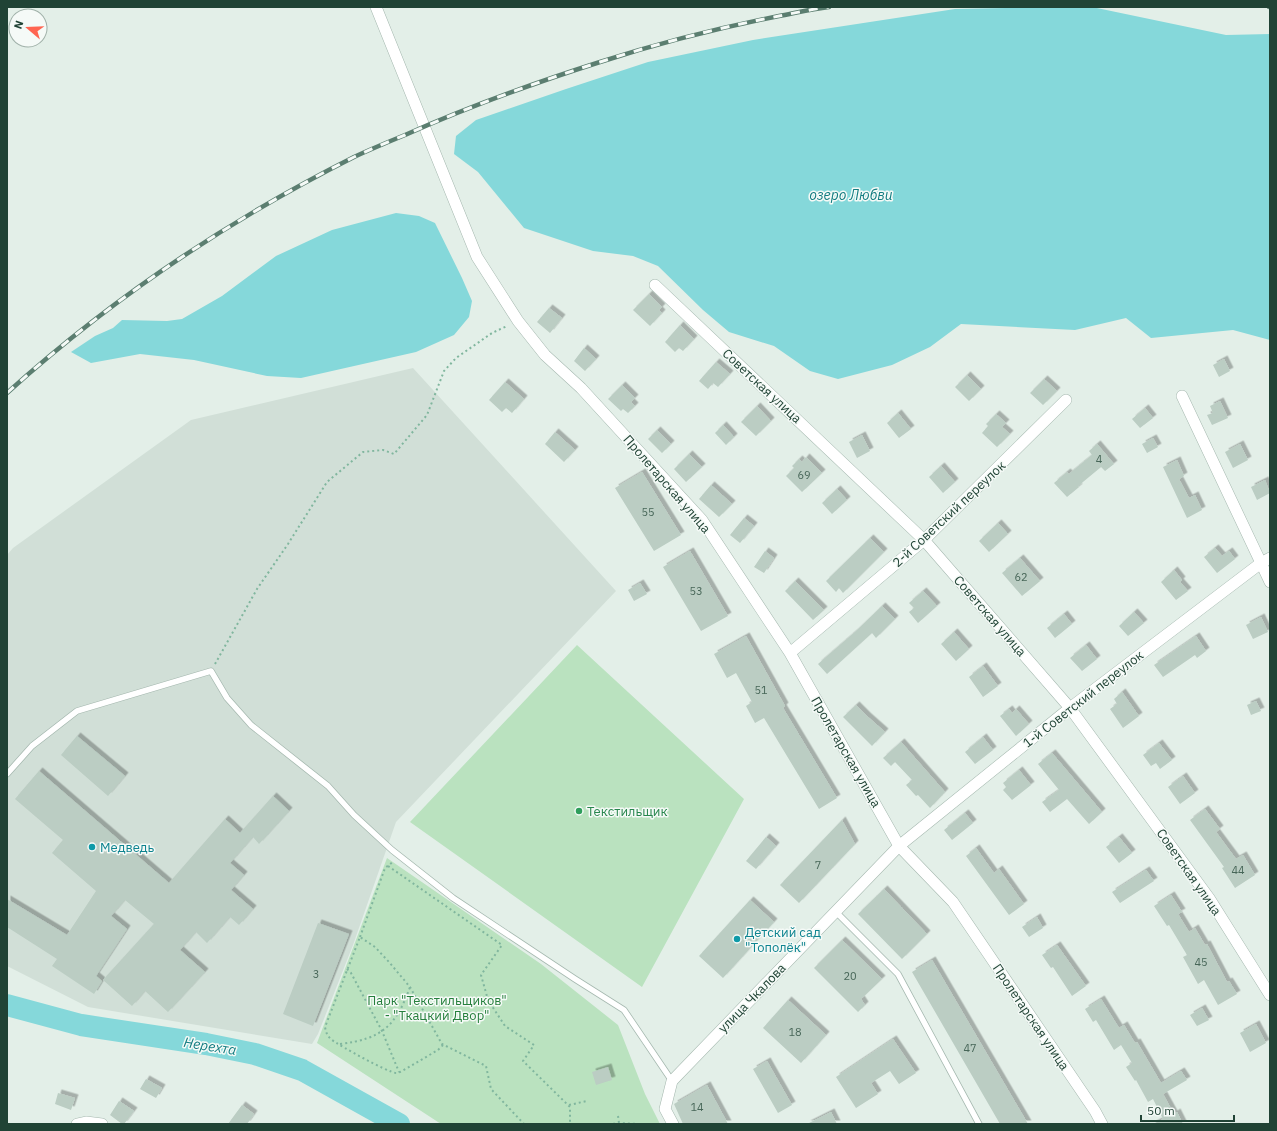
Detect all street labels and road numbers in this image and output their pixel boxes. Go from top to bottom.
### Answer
street label: Советская улица [719,345,805,427]
street label: Пролетарская улица [620,431,714,537]
street label: 2-й Советский переулок [889,457,1009,571]
street label: Советская улица [950,572,1030,660]
street label: 1-й Советский переулок [1019,647,1147,751]
street label: Пролетарская улица [807,694,885,810]
street label: Советская улица [1153,825,1225,919]
street label: улица Чкалова [715,960,790,1036]
street label: Пролетарская улица [989,960,1073,1074]

